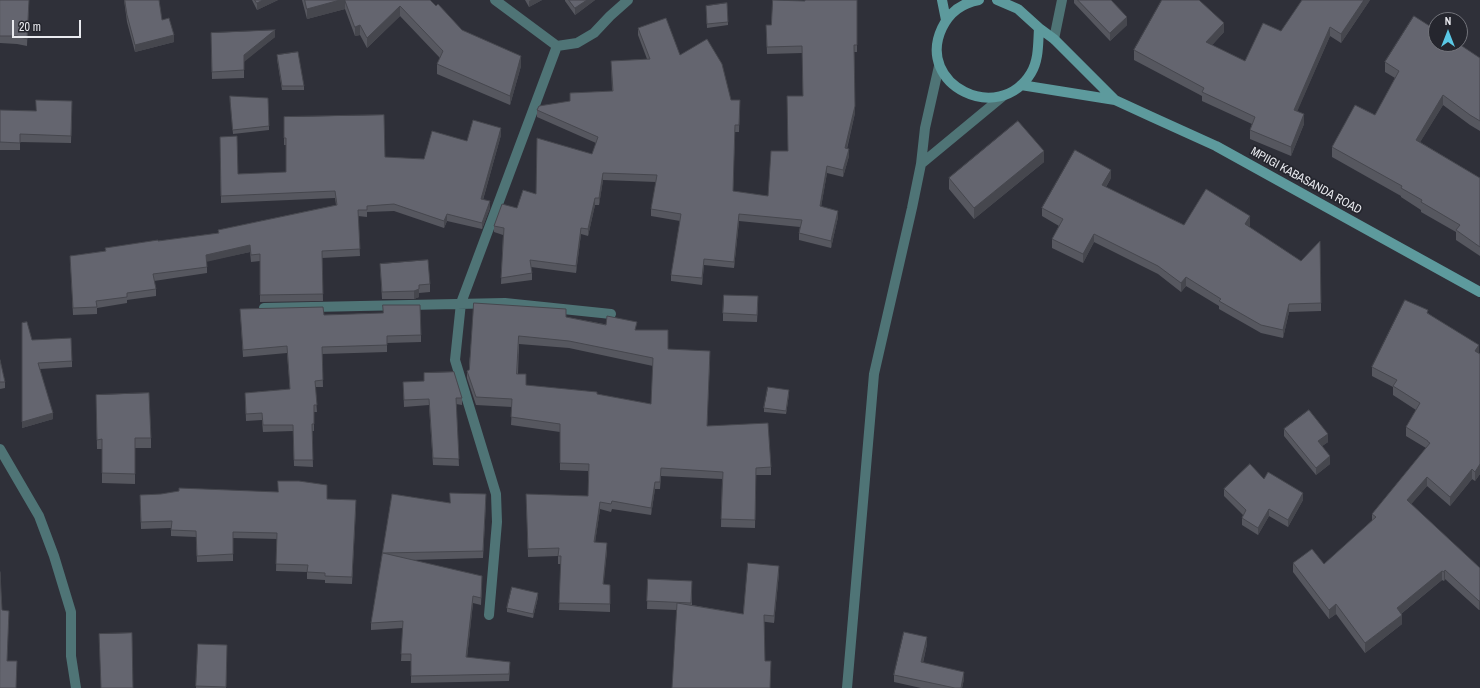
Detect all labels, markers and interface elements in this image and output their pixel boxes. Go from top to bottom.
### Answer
scale bar [14,12,83,38]
north arrow [1428,12,1468,52]
text: N [1445,14,1451,28]
text: 20 m [19,19,41,35]
street label: MPIIGI KABASANDA ROAD [1248,144,1364,218]

